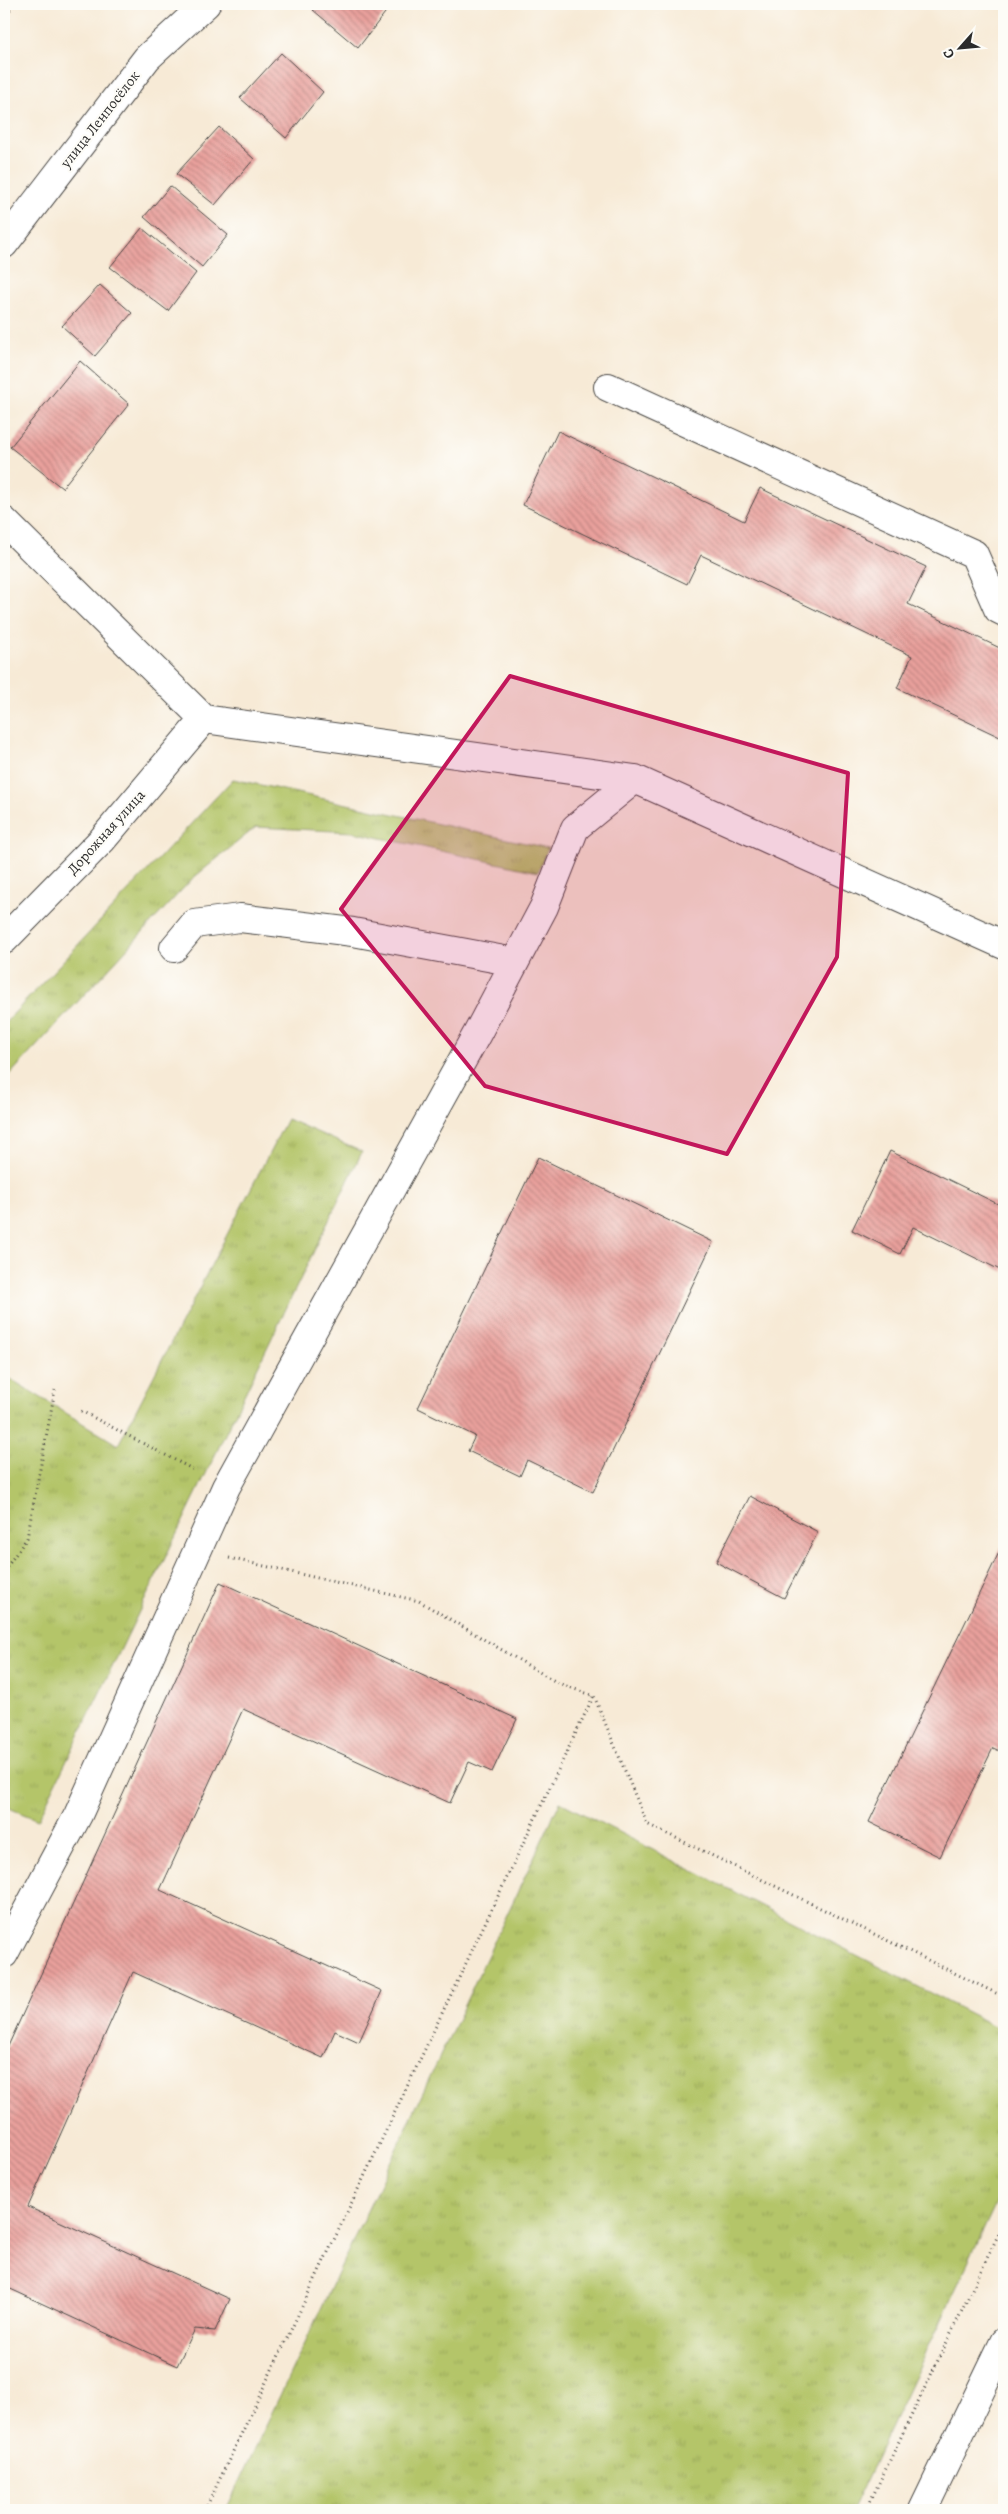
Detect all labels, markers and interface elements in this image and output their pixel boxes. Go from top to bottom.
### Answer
north arrow [936,22,986,72]
text: С [938,45,959,62]
street label: улица Ленпосёлок [55,66,144,173]
street label: Дорожная улица [63,785,150,879]

